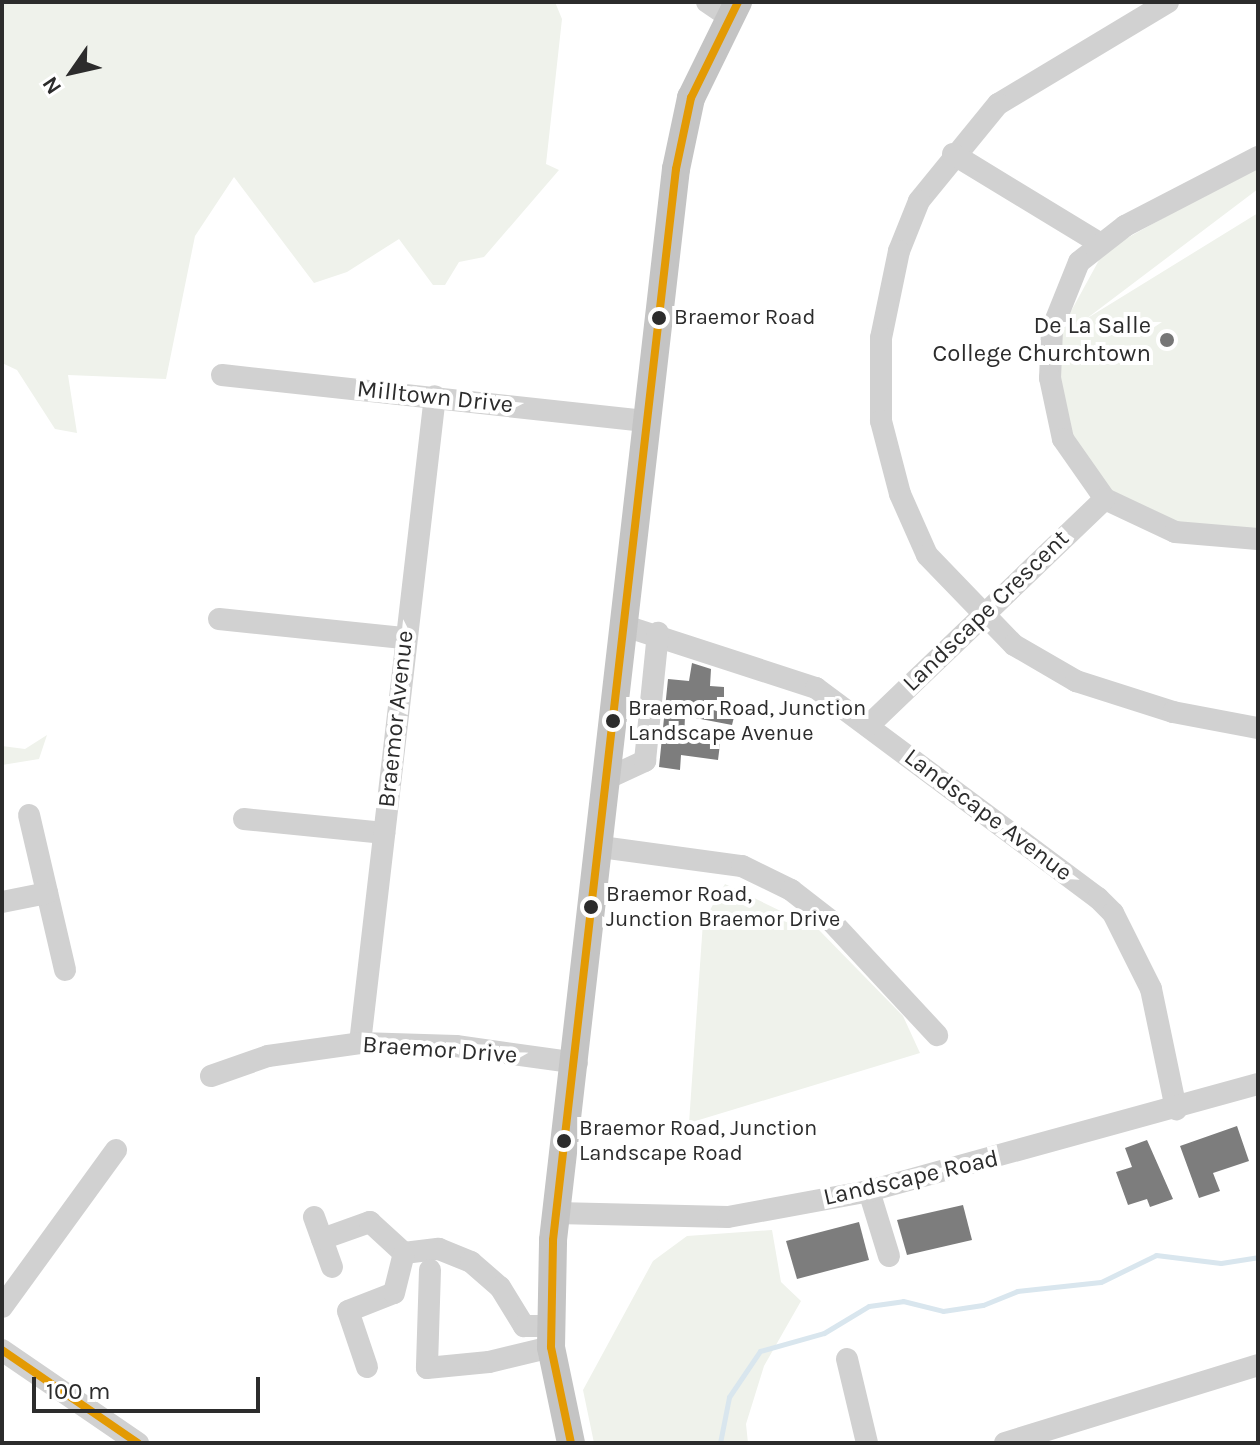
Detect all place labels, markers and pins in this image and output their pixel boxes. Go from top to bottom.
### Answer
place label: Braemor Road [674,305,815,331]
marker: Braemor Road [651,310,667,326]
place label: De La Salle College Churchtown [933,312,1151,368]
marker: De La Salle College Churchtown [1158,331,1176,349]
place label: Braemor Road, Junction Landscape Avenue [628,695,866,746]
marker: Braemor Road, Junction Landscape Avenue [605,713,621,729]
place label: Braemor Road, Junction Braemor Drive [606,881,840,932]
marker: Braemor Road, Junction Braemor Drive [583,899,599,915]
place label: Braemor Road, Junction Landscape Road [579,1115,817,1166]
marker: Braemor Road, Junction Landscape Road [556,1133,572,1149]

